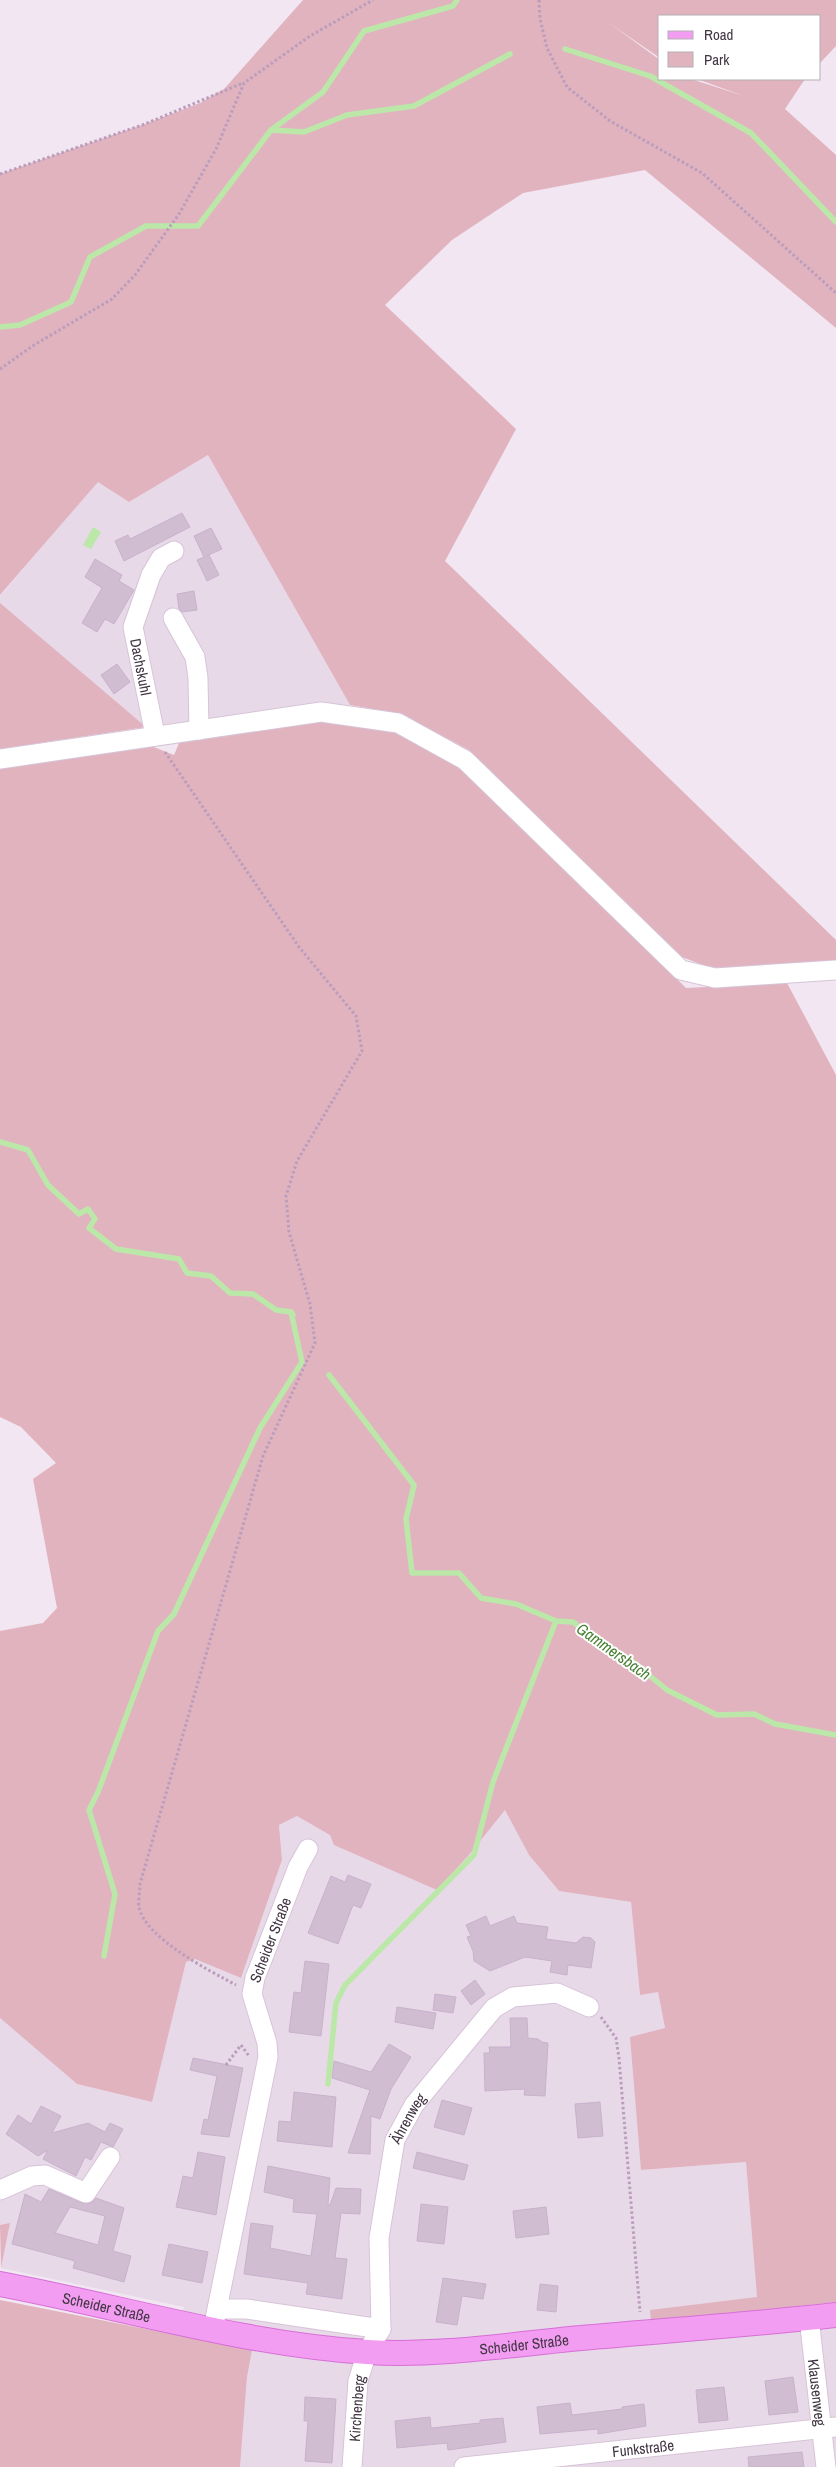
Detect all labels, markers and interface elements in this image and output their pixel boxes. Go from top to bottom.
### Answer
legend [658,15,821,80]
text: Road [704,24,733,45]
text: Park [704,49,730,70]
street label: Dachskuhl [125,637,157,697]
water label: Gammersbach [572,1617,656,1685]
street label: Scheider Straße [244,1894,296,1985]
street label: Ährenweg [384,2088,431,2148]
street label: Scheider Straße [61,2287,153,2327]
street label: Scheider Straße [478,2329,570,2359]
street label: Klausenweg [803,2358,832,2427]
street label: Kirchenberg [343,2372,370,2442]
street label: Funkstraße [611,2434,675,2462]

